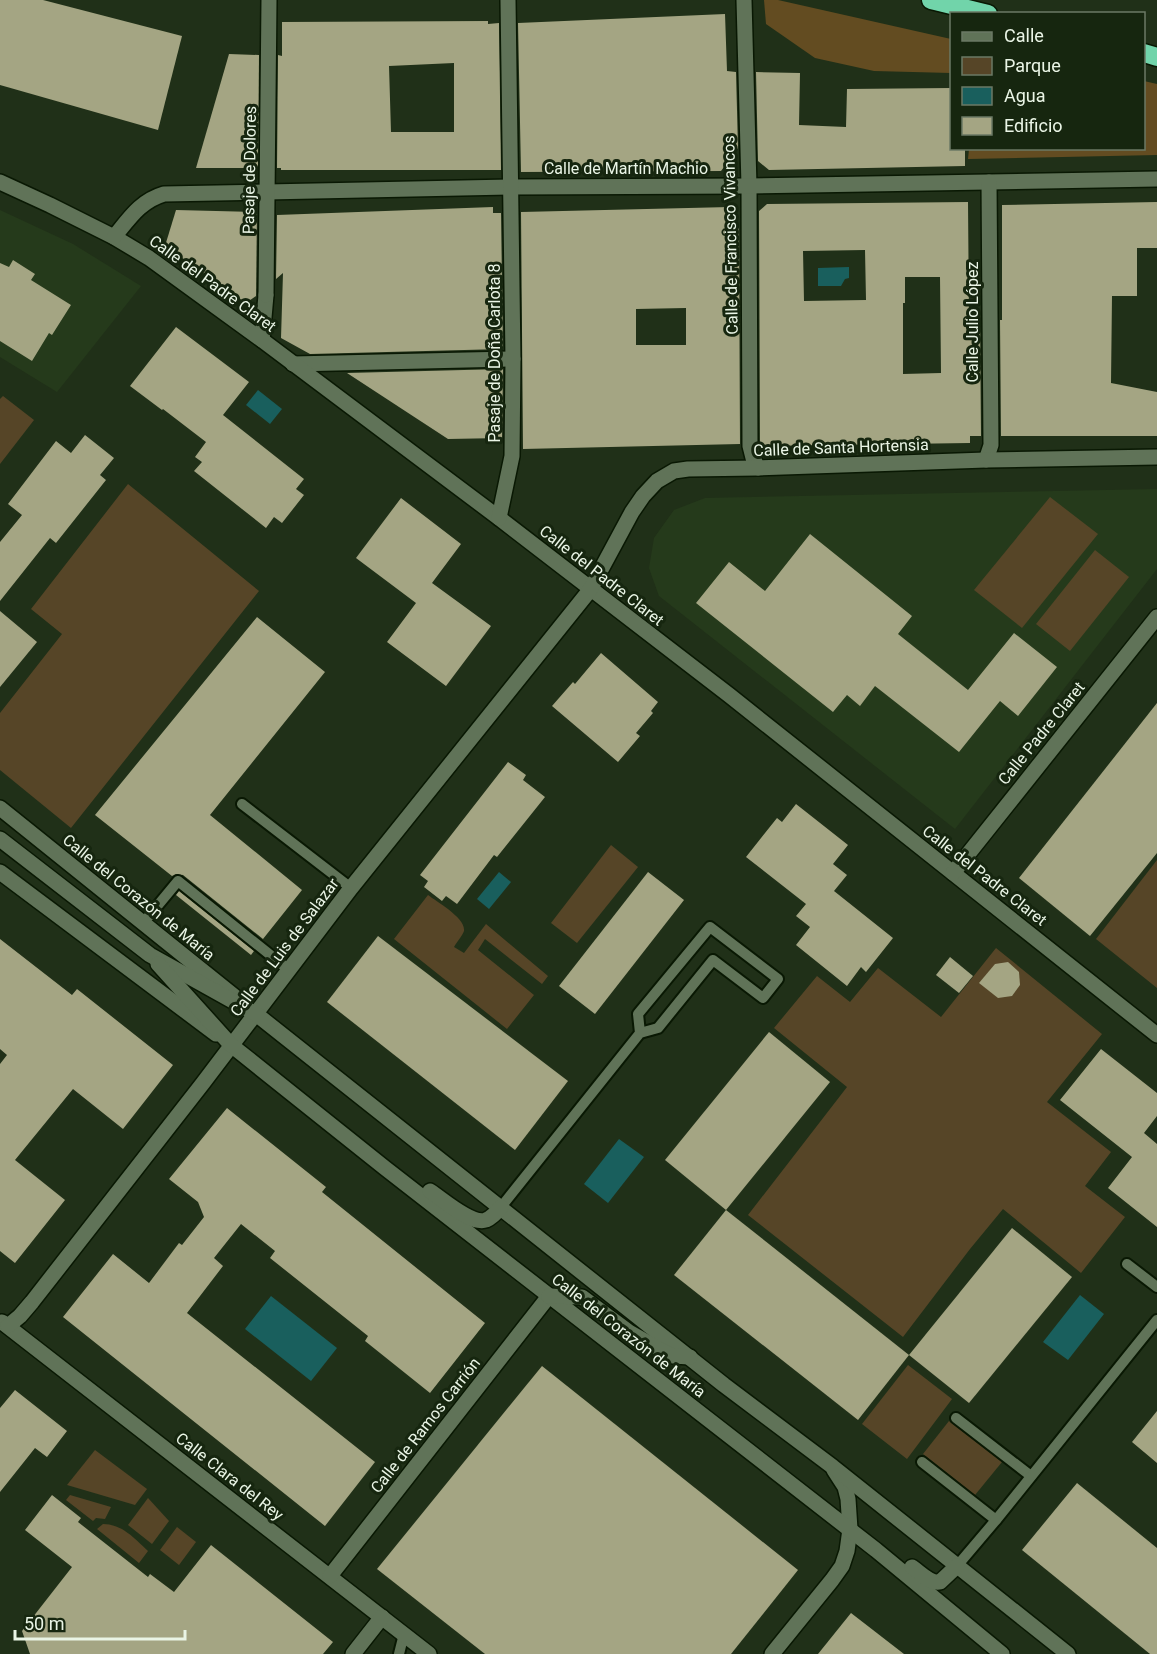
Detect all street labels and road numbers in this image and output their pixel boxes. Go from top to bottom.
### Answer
street label: Pasaje de Dolores [239,106,260,234]
street label: Calle de Francisco Vivancos [719,135,742,335]
street label: Calle de Martín Machio [544,159,708,178]
street label: Calle del Padre Claret [146,231,280,336]
street label: Calle Julio López [963,261,982,383]
street label: Pasaje de Doña Carlota 8 [485,263,504,443]
street label: Calle de Santa Hortensia [753,435,929,460]
street label: Calle del Padre Claret [536,521,668,630]
street label: Calle Padre Claret [994,678,1089,789]
street label: Calle del Padre Claret [919,821,1051,930]
street label: Calle del Corazón de María [59,830,219,965]
street label: Calle de Luis de Salazar [226,874,343,1020]
street label: Calle del Corazón de María [548,1269,709,1401]
street label: Calle de Ramos Carrión [367,1354,484,1497]
street label: Calle Clara del Rey [172,1428,288,1525]

